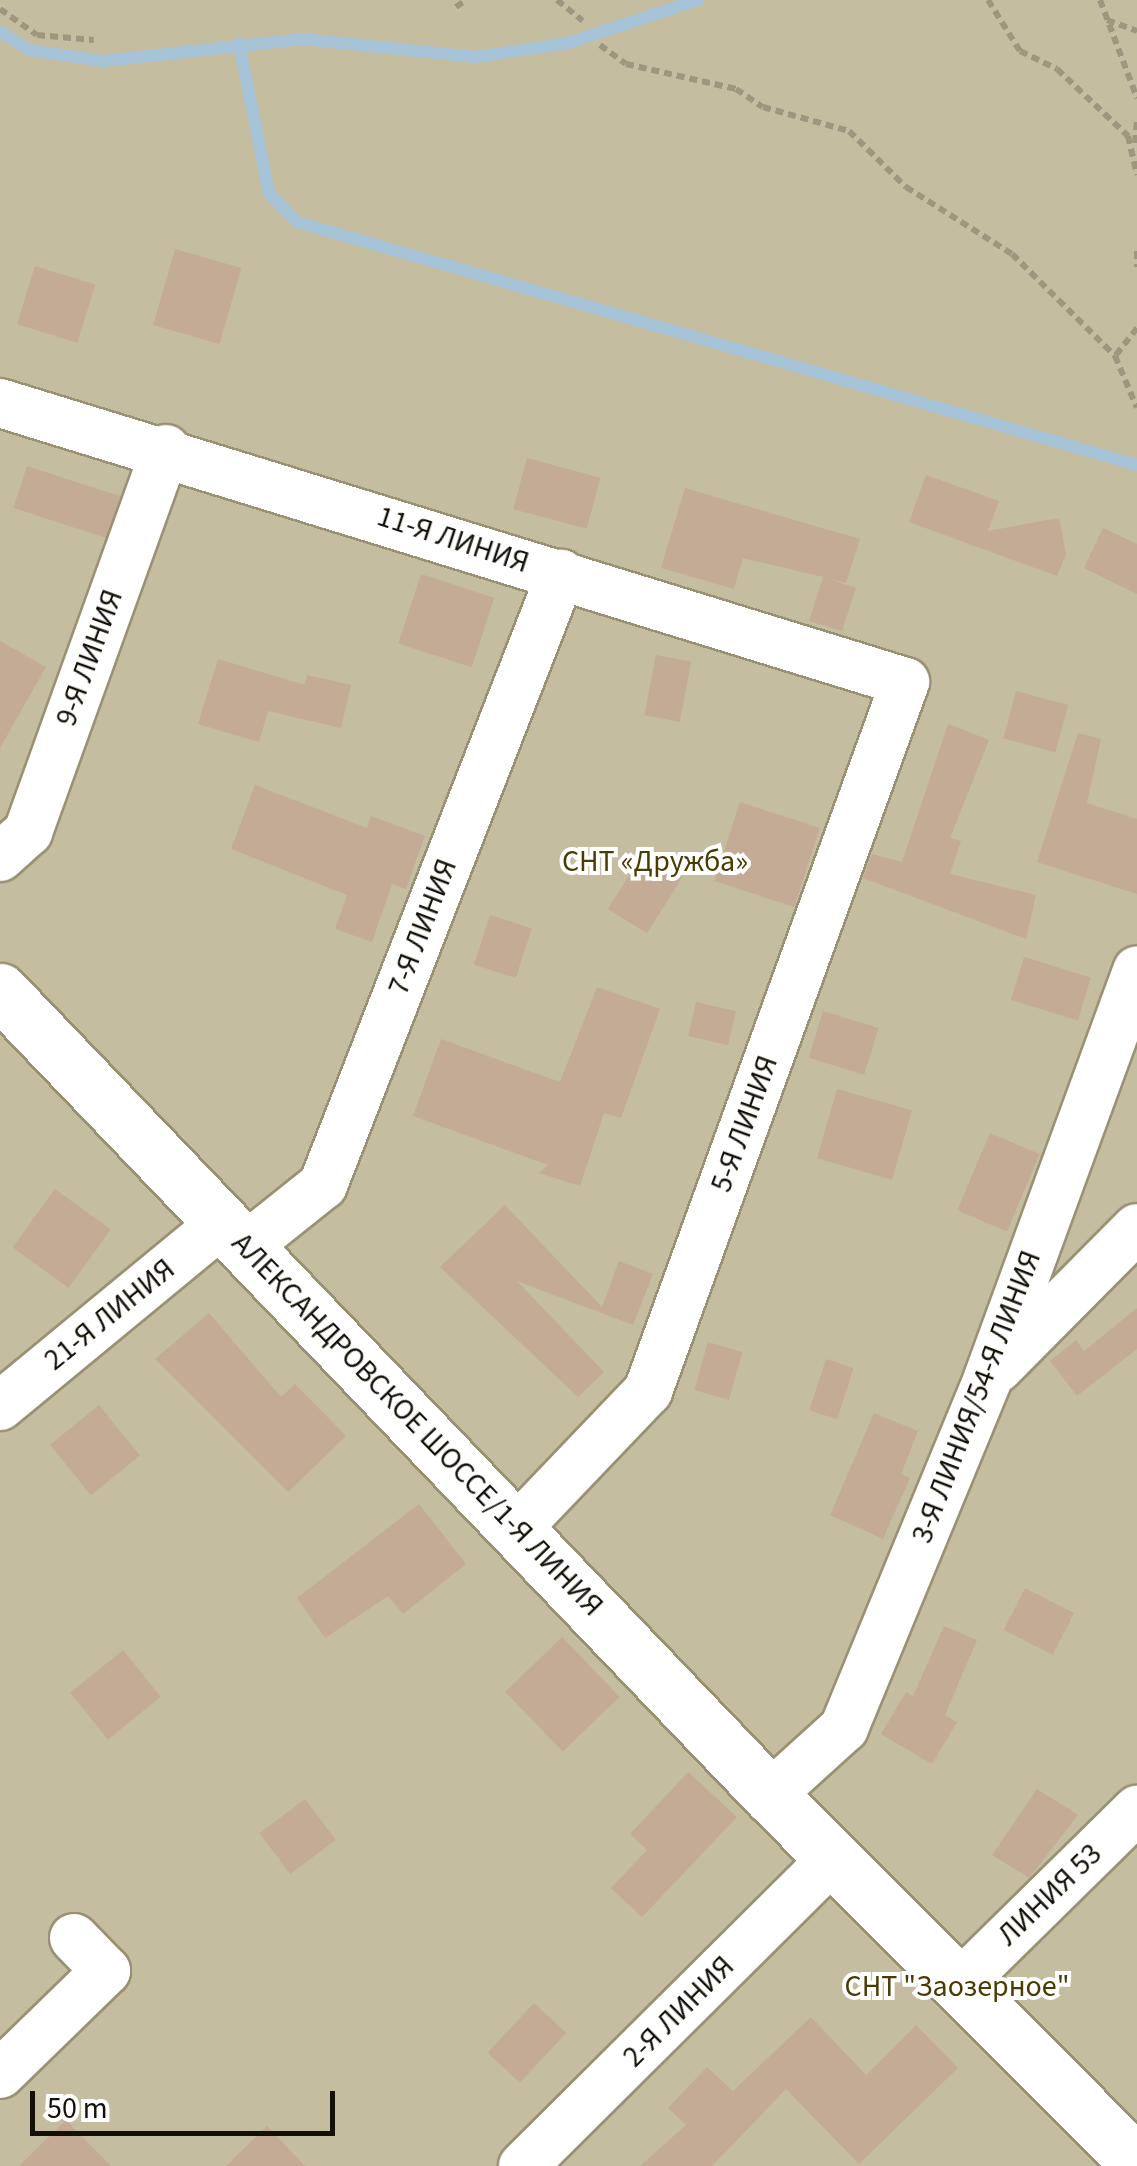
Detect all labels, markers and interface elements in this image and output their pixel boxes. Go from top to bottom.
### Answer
street label: 11-Я ЛИНИЯ [373,499,533,581]
street label: 9-Я ЛИНИЯ [49,585,131,731]
park label: СНТ «Дружба» [562,844,748,880]
street label: 7-Я ЛИНИЯ [381,854,465,1000]
street label: 5-Я ЛИНИЯ [704,1051,786,1197]
street label: АЛЕКСАНДРОВСКОЕ ШОССЕ/1-Я ЛИНИЯ [224,1226,610,1624]
street label: 3-Я ЛИНИЯ/54-Я ЛИНИЯ [905,1246,1049,1548]
street label: 21-Я ЛИНИЯ [38,1252,182,1378]
street label: ЛИНИЯ 53 [990,1836,1110,1954]
street label: 2-Я ЛИНИЯ [616,1949,742,2075]
park label: СНТ "Заозерное" [845,1969,1069,2005]
scale bar [35,2071,340,2133]
text: 50 m [47,2087,108,2130]

